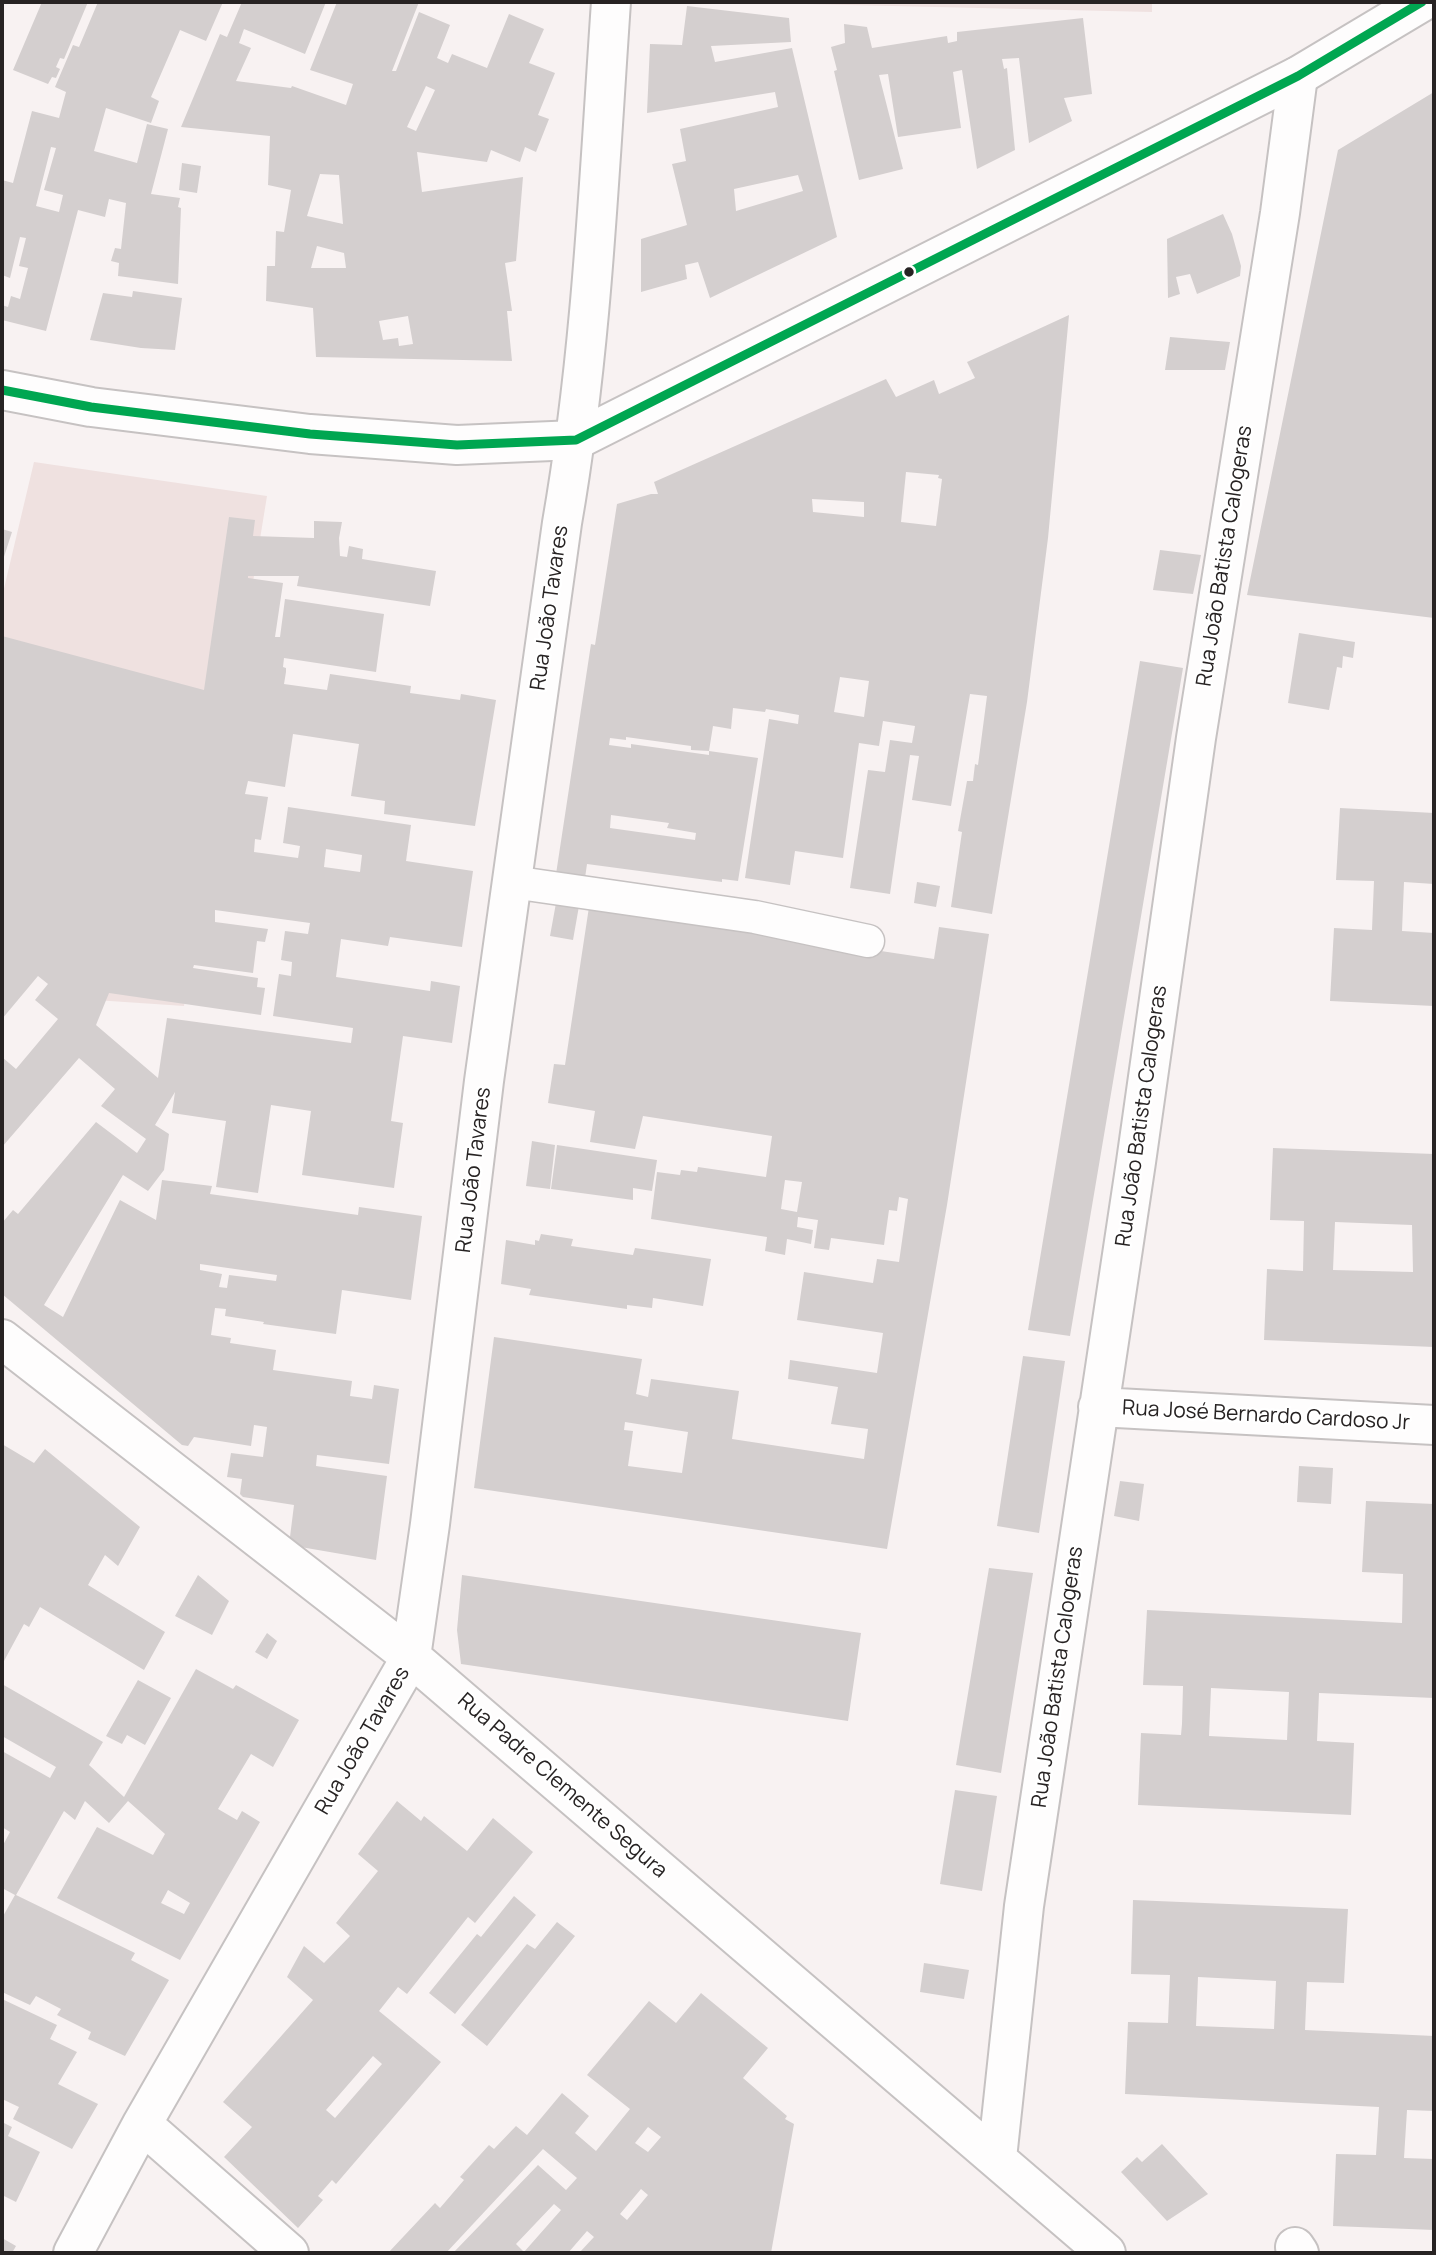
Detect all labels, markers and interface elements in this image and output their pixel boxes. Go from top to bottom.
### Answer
unlabelled marker [902,265,916,279]
street label: Rua João Batista Calogeras [1192,424,1258,688]
street label: Rua João Tavares [526,524,574,692]
street label: Rua João Batista Calogeras [1111,984,1173,1248]
street label: Rua João Tavares [451,1086,497,1254]
street label: Rua José Bernardo Cardoso Jr [1121,1396,1411,1436]
street label: Rua João Batista Calogeras [1027,1545,1089,1809]
street label: Rua João Tavares [310,1663,416,1819]
street label: Rua Padre Clemente Segura [452,1688,672,1884]

